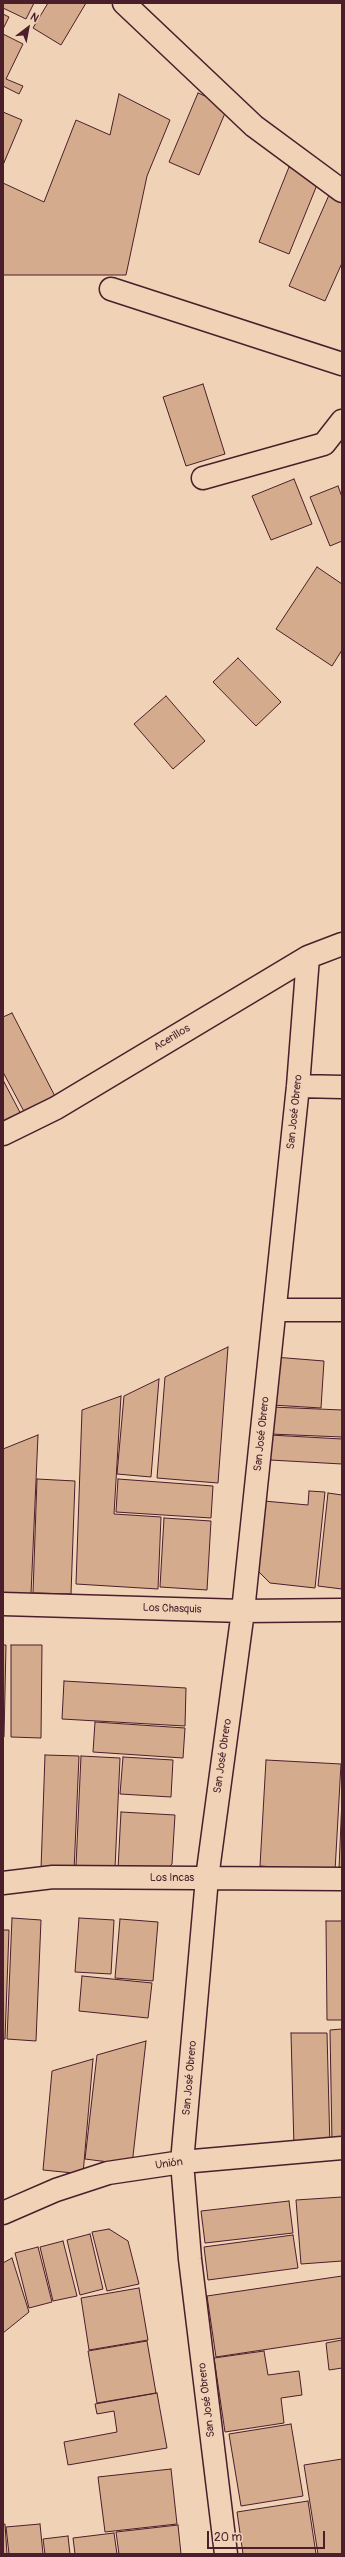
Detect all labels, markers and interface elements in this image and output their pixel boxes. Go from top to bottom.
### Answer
north arrow [8,8,48,48]
text: N [28,10,41,25]
street label: Acerillos [151,1022,193,1054]
street label: San José Obrero [285,1074,305,1150]
street label: San José Obrero [252,1396,272,1472]
street label: Los Chasquis [142,1601,202,1617]
street label: San José Obrero [211,1718,235,1794]
street label: Los Incas [150,1871,194,1885]
street label: San José Obrero [180,2040,200,2116]
street label: Unión [154,2156,184,2172]
street label: San José Obrero [196,2362,218,2438]
scale bar [209,2523,327,2549]
text: 20 m [214,2530,242,2545]

